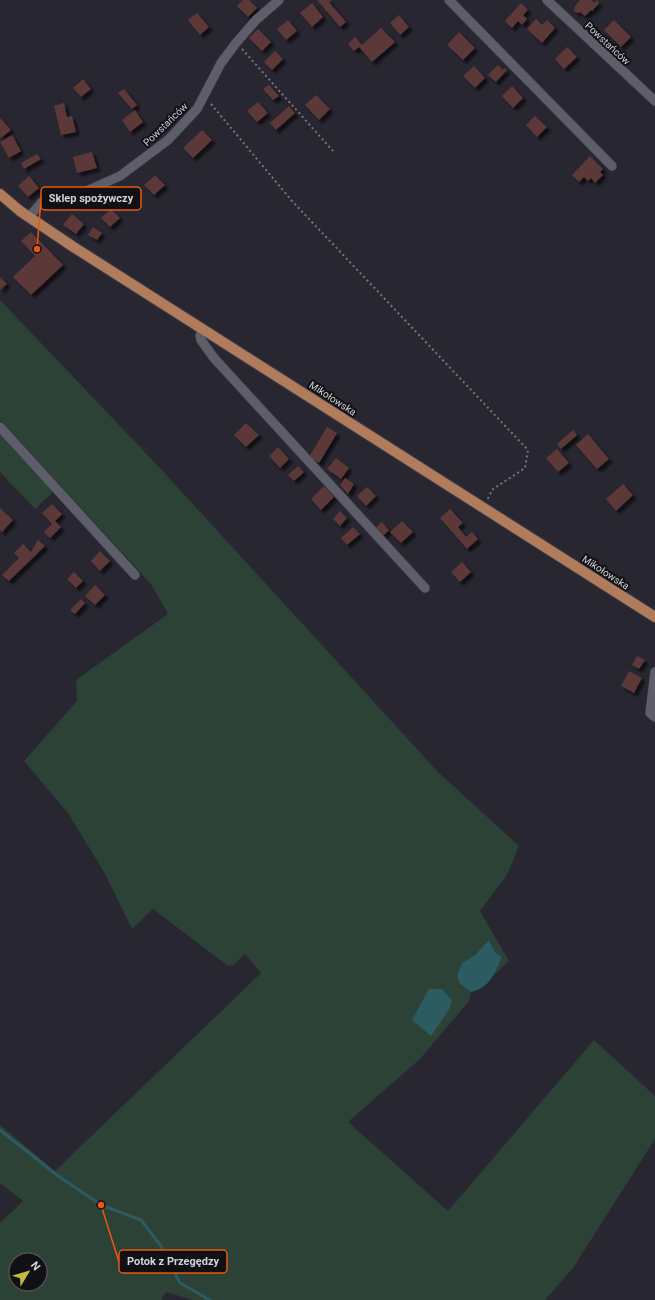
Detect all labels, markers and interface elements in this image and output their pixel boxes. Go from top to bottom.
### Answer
street label: Powstańców [583,20,633,67]
street label: Powstańców [141,100,190,148]
callout: Sklep spożywczy [41,187,141,210]
text: Sklep spożywczy [49,192,134,205]
street label: Mikołowska [307,379,358,418]
street label: Mikołowska [580,553,631,592]
callout: Potok z Przegędzy [119,1250,227,1273]
north arrow [8,1252,48,1292]
text: Potok z Przegędzy [127,1255,220,1268]
text: N [28,1259,43,1273]

